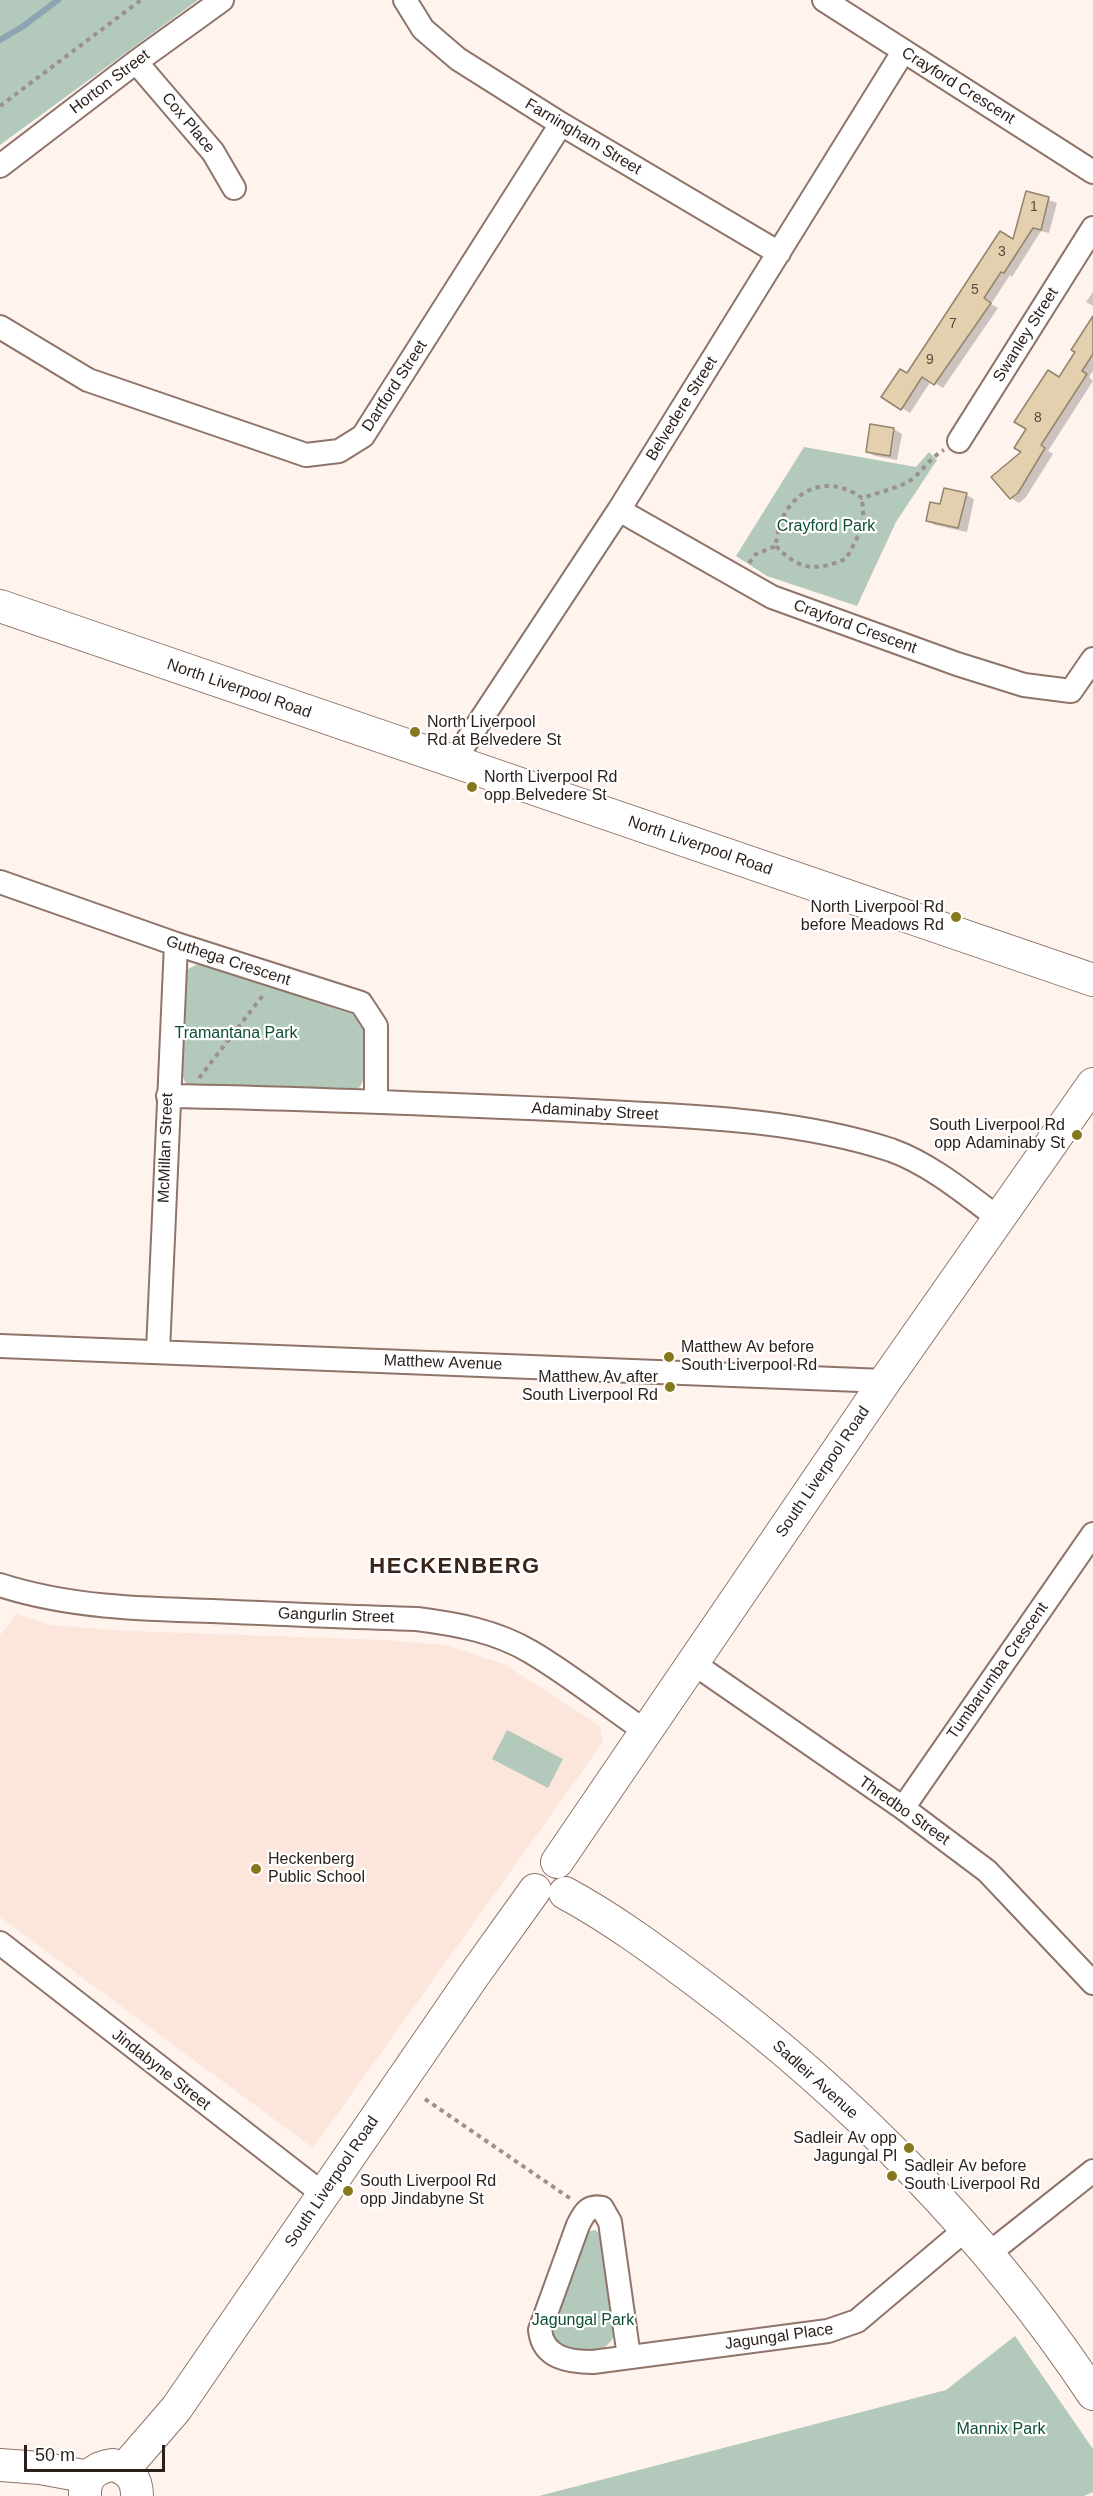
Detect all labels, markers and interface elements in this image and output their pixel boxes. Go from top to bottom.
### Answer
street label: Crayford Crescent [898,43,1018,129]
street label: Horton Street [66,46,154,118]
street label: Cox Place [157,89,219,157]
street label: Farningham Street [521,95,645,179]
house number: 1 [1030,199,1038,215]
house number: 3 [998,244,1006,260]
house number: 5 [971,282,979,298]
street label: Swanley Street [989,284,1063,386]
house number: 7 [949,316,957,332]
street label: Dartford Street [358,337,432,435]
house number: 9 [926,352,934,368]
street label: Belvedere Street [642,353,722,465]
house number: 8 [1034,410,1042,426]
park label: Crayford Park [777,517,875,537]
street label: Crayford Crescent [791,596,919,658]
street label: North Liverpool Road [164,655,314,723]
place label: North Liverpool Rd at Belvedere St [427,713,561,751]
marker: North Liverpool Rd at Belvedere St [408,725,422,739]
place label: North Liverpool Rd opp Belvedere St [484,768,617,806]
marker: North Liverpool Rd opp Belvedere St [465,780,479,794]
street label: North Liverpool Road [625,812,775,880]
place label: North Liverpool Rd before Meadows Rd [801,898,944,936]
marker: North Liverpool Rd before Meadows Rd [949,910,963,924]
street label: Guthega Crescent [163,932,293,990]
park label: Tramantana Park [174,1024,298,1044]
street label: McMillan Street [154,1093,178,1203]
street label: Adaminaby Street [531,1099,659,1125]
place label: South Liverpool Rd opp Adaminaby St [929,1116,1065,1154]
marker: South Liverpool Rd opp Adaminaby St [1070,1128,1084,1142]
place label: Matthew Av before South Liverpool Rd [681,1338,817,1376]
marker: Matthew Av before South Liverpool Rd [662,1350,676,1364]
street label: Matthew Avenue [383,1351,503,1375]
place label: Matthew Av after South Liverpool Rd [522,1368,658,1406]
marker: Matthew Av after South Liverpool Rd [663,1380,677,1394]
street label: South Liverpool Road [772,1403,874,1541]
district label: HECKENBERG [369,1554,541,1580]
street label: Tumbarumba Crescent [943,1599,1053,1743]
street label: Gangurlin Street [277,1604,395,1628]
street label: Thredbo Street [855,1773,953,1849]
place label: Heckenberg Public School [268,1850,365,1888]
marker: Heckenberg Public School [249,1862,263,1876]
street label: Jindabyne Street [108,2025,214,2115]
street label: Sadleir Avenue [768,2037,862,2123]
street label: South Liverpool Road [281,2113,383,2251]
place label: Sadleir Av opp Jagungal Pl [793,2129,897,2167]
marker: Sadleir Av opp Jagungal Pl [902,2141,916,2155]
place label: Sadleir Av before South Liverpool Rd [904,2157,1040,2195]
marker: Sadleir Av before South Liverpool Rd [885,2169,899,2183]
place label: South Liverpool Rd opp Jindabyne St [360,2172,496,2210]
marker: South Liverpool Rd opp Jindabyne St [341,2184,355,2198]
park label: Jagungal Park [532,2311,634,2331]
street label: Jagungal Place [723,2320,835,2354]
park label: Mannix Park [957,2420,1045,2440]
scale bar [27,2433,168,2471]
text: 50 m [35,2445,75,2465]

